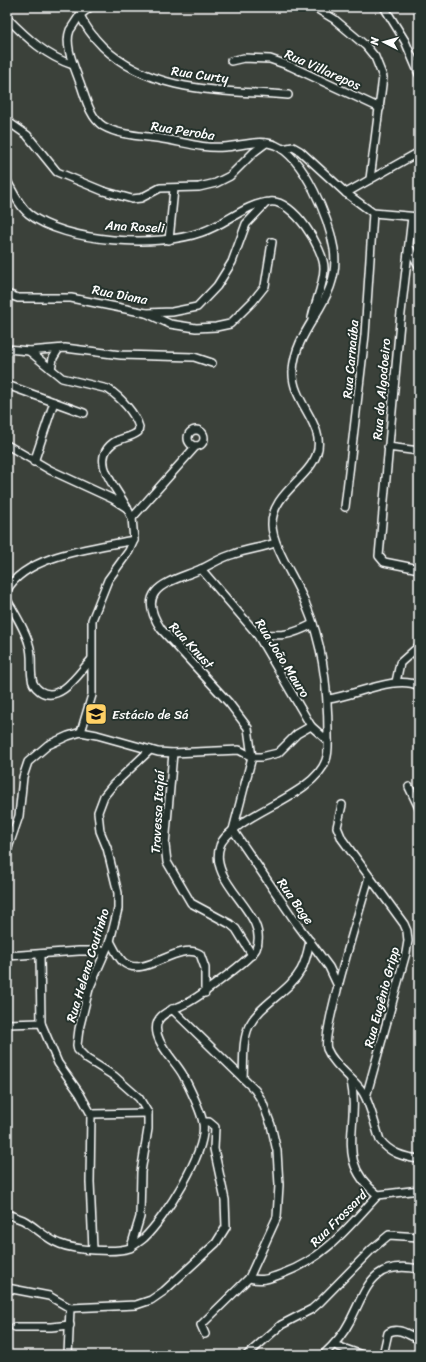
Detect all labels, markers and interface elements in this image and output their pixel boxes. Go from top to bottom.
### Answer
north arrow [364,22,404,62]
text: N [365,36,384,47]
street label: Rua Villarepos [281,42,365,97]
street label: Rua Curty [170,59,230,90]
street label: Rua Peroba [149,114,217,147]
street label: Ana Roseli [104,213,166,240]
street label: Rua Diana [90,278,150,311]
street label: Rua Carnaúba [336,318,365,399]
street label: Rua do Algodoeiro [366,337,397,441]
street label: Rua João Mauro [249,614,316,703]
street label: Rua Knust [163,616,220,675]
school or university icon: Estácio de Sá [83,701,109,727]
place label: Estácio de Sá [112,703,189,726]
street label: Travessa Itajaí [144,769,171,854]
street label: Rua Bage [271,873,320,930]
street label: Rua Helena Coutinho [59,905,116,1025]
street label: Rua Eugênio Gripp [357,944,406,1050]
street label: Rua Frossard [304,1183,373,1253]

